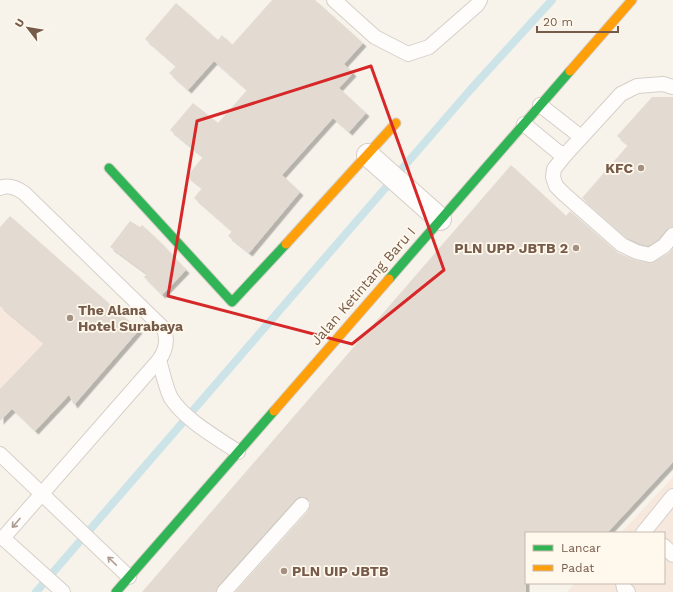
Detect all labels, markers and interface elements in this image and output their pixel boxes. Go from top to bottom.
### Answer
north arrow [8,8,48,48]
scale bar [537,8,618,34]
text: 20 m [543,15,573,29]
text: U [12,16,28,30]
place label: KFC [605,160,633,176]
marker: KFC [636,163,646,173]
street label: Jalan Ketintang Baru I [307,224,419,348]
place label: PLN UPP JBTB 2 [454,240,568,256]
marker: PLN UPP JBTB 2 [571,243,581,253]
place label: The Alana Hotel Surabaya [78,302,184,334]
marker: The Alana Hotel Surabaya [65,313,75,323]
one-way arrow [12,518,21,528]
legend [525,532,665,584]
text: Lancar [561,541,601,555]
one-way arrow [107,556,117,566]
text: Padat [561,561,594,575]
place label: PLN UIP JBTB [292,563,389,579]
marker: PLN UIP JBTB [279,566,289,576]

